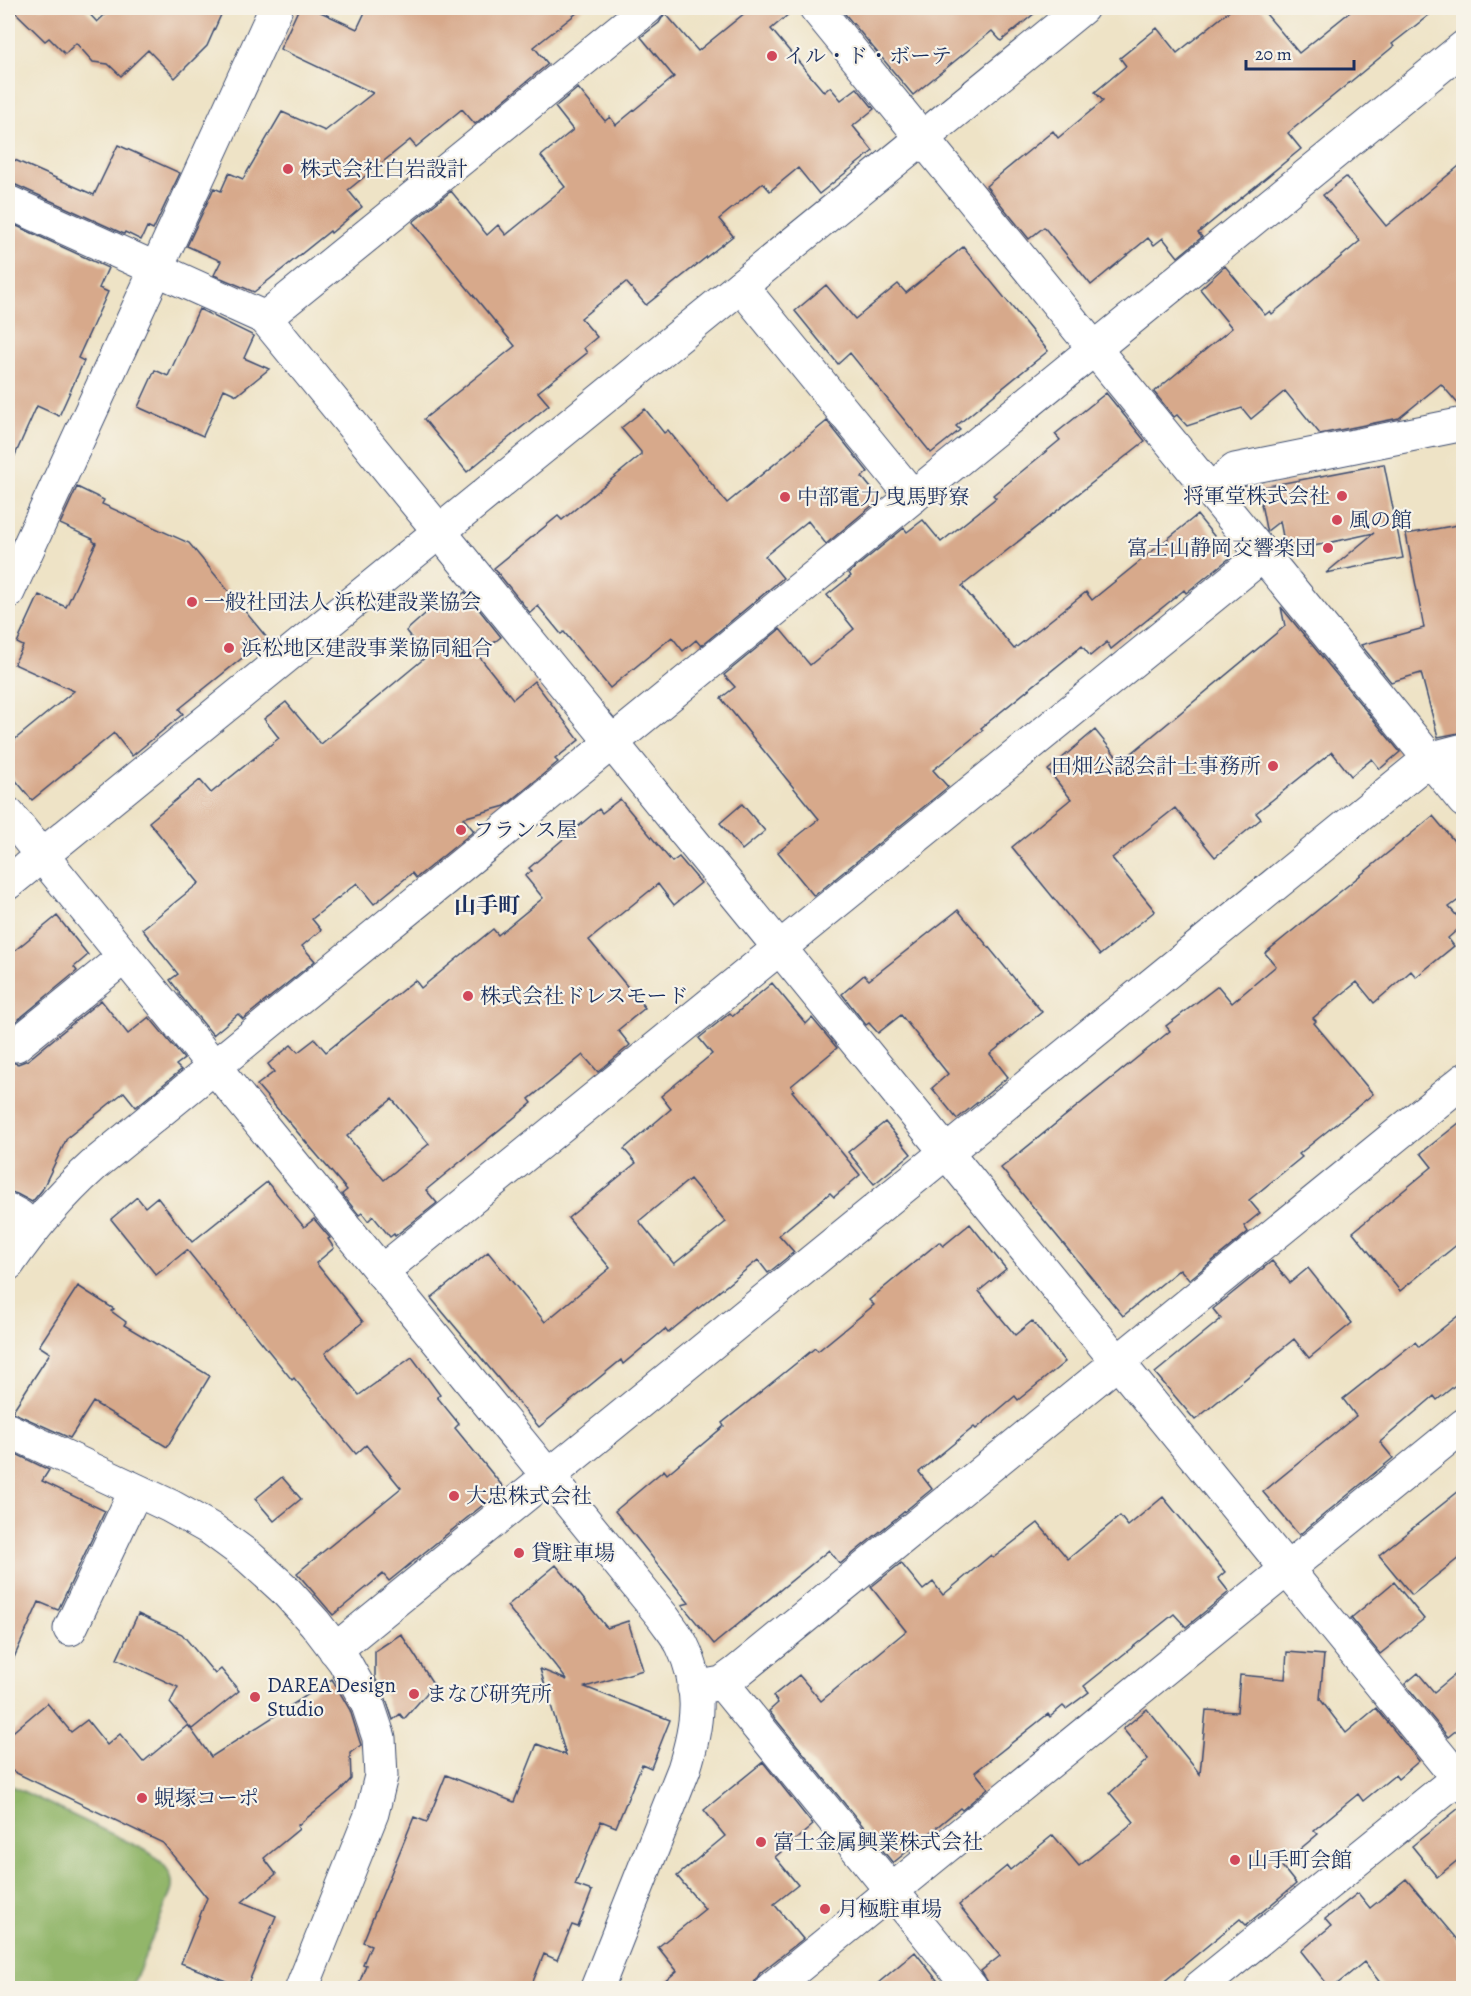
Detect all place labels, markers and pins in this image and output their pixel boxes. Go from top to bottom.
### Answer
place label: イル・ド・ボーテ [784,42,952,70]
marker: イル・ド・ボーテ [765,49,779,63]
place label: 株式会社白岩設計 [300,155,468,183]
marker: 株式会社白岩設計 [281,162,295,176]
place label: 将軍堂株式会社 [1183,482,1330,510]
place label: 中部電力 曳馬野寮 [797,483,969,511]
marker: 将軍堂株式会社 [1335,489,1349,503]
marker: 中部電力 曳馬野寮 [778,490,792,504]
place label: 風の館 [1349,506,1412,534]
marker: 風の館 [1330,513,1344,527]
place label: 富士山静岡交響楽団 [1127,534,1316,562]
marker: 富士山静岡交響楽団 [1321,541,1335,555]
place label: 一般社団法人 浜松建設業協会 [204,588,481,616]
marker: 一般社団法人 浜松建設業協会 [185,595,199,609]
place label: 浜松地区建設事業協同組合 [241,634,493,662]
marker: 浜松地区建設事業協同組合 [222,641,236,655]
place label: 田畑公認会計士事務所 [1051,752,1261,780]
marker: 田畑公認会計士事務所 [1266,759,1280,773]
place label: フランス屋 [473,816,577,844]
marker: フランス屋 [454,823,468,837]
place label: 株式会社ドレスモード [480,982,689,1010]
marker: 株式会社ドレスモード [461,989,475,1003]
place label: 大忠株式会社 [466,1482,592,1510]
marker: 大忠株式会社 [447,1489,461,1503]
place label: 貸駐車場 [531,1539,615,1567]
marker: 貸駐車場 [512,1546,526,1560]
place label: DAREA Design Studio [267,1671,396,1723]
place label: まなび研究所 [426,1680,552,1708]
marker: まなび研究所 [407,1687,421,1701]
marker: DAREA Design Studio [248,1690,262,1704]
place label: 蜆塚コーポ [154,1784,259,1812]
marker: 蜆塚コーポ [135,1791,149,1805]
place label: 富士金属興業株式会社 [773,1828,983,1856]
marker: 富士金属興業株式会社 [754,1835,768,1849]
place label: 山手町会館 [1247,1846,1352,1874]
marker: 山手町会館 [1228,1853,1242,1867]
place label: 月極駐車場 [837,1895,942,1923]
marker: 月極駐車場 [818,1902,832,1916]

